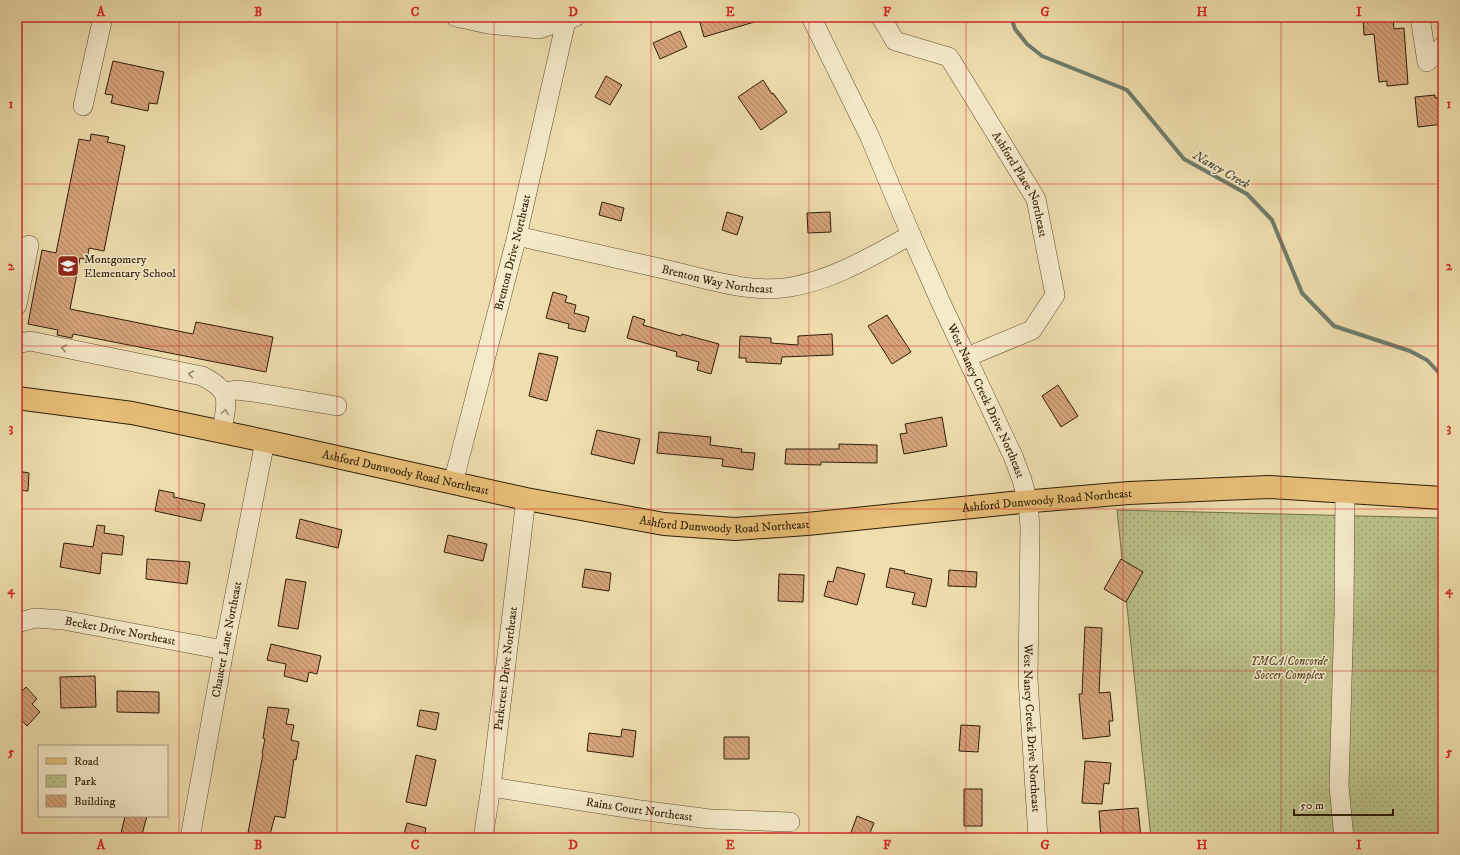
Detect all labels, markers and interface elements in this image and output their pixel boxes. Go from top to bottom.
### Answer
text: A [96,4,106,20]
text: B [254,4,262,20]
text: C [411,4,420,20]
text: D [568,4,578,20]
text: E [725,4,735,20]
text: F [883,4,892,20]
text: G [1040,4,1050,20]
text: H [1197,4,1208,20]
text: I [1356,4,1362,20]
text: 1 [9,96,14,112]
text: 1 [1447,96,1452,112]
street label: Ashford Place Northeast [988,129,1050,239]
water label: Nancy Creek [1189,147,1253,193]
street label: Brenton Drive Northeast [491,193,534,312]
place label: Montgomery Elementary School [84,252,176,281]
school or university icon: Montgomery Elementary School [55,253,81,279]
text: 2 [8,258,15,274]
text: 2 [1446,258,1453,274]
street label: Brenton Way Northeast [660,262,773,297]
street label: West Nancy Creek Drive Northeast [943,320,1028,480]
one-way arrow [60,344,67,353]
one-way arrow [188,371,194,379]
one-way arrow [220,409,229,415]
text: 3 [9,420,14,436]
text: 3 [1447,420,1452,436]
street label: Ashford Dunwoody Road Northeast [321,447,491,499]
street label: Ashford Dunwoody Road Northeast [961,486,1132,516]
street label: Ashford Dunwoody Road Northeast [638,513,810,537]
street label: Chaucer Lane Northeast [209,580,245,699]
text: 4 [6,582,15,599]
text: 4 [1444,582,1453,599]
street label: Parkcrest Drive Northeast [491,606,521,731]
street label: Becket Drive Northeast [64,614,177,649]
street label: West Nancy Creek Drive Northeast [1020,643,1043,813]
park label: YMCA/Concorde Soccer Complex [1250,654,1328,683]
text: 5 [7,744,15,760]
text: 5 [1445,744,1453,760]
legend [38,745,168,817]
text: Road [74,754,99,769]
text: Park [74,774,96,789]
scale bar [1294,791,1393,817]
text: Building [74,794,115,809]
street label: Rains Court Northeast [585,795,694,825]
text: 50 m [1300,798,1324,813]
text: A [96,837,106,853]
text: B [254,837,262,853]
text: C [411,837,420,853]
text: D [568,837,578,853]
text: E [725,837,735,853]
text: F [883,837,892,853]
text: G [1040,837,1050,853]
text: H [1197,837,1208,853]
text: I [1356,837,1362,853]

